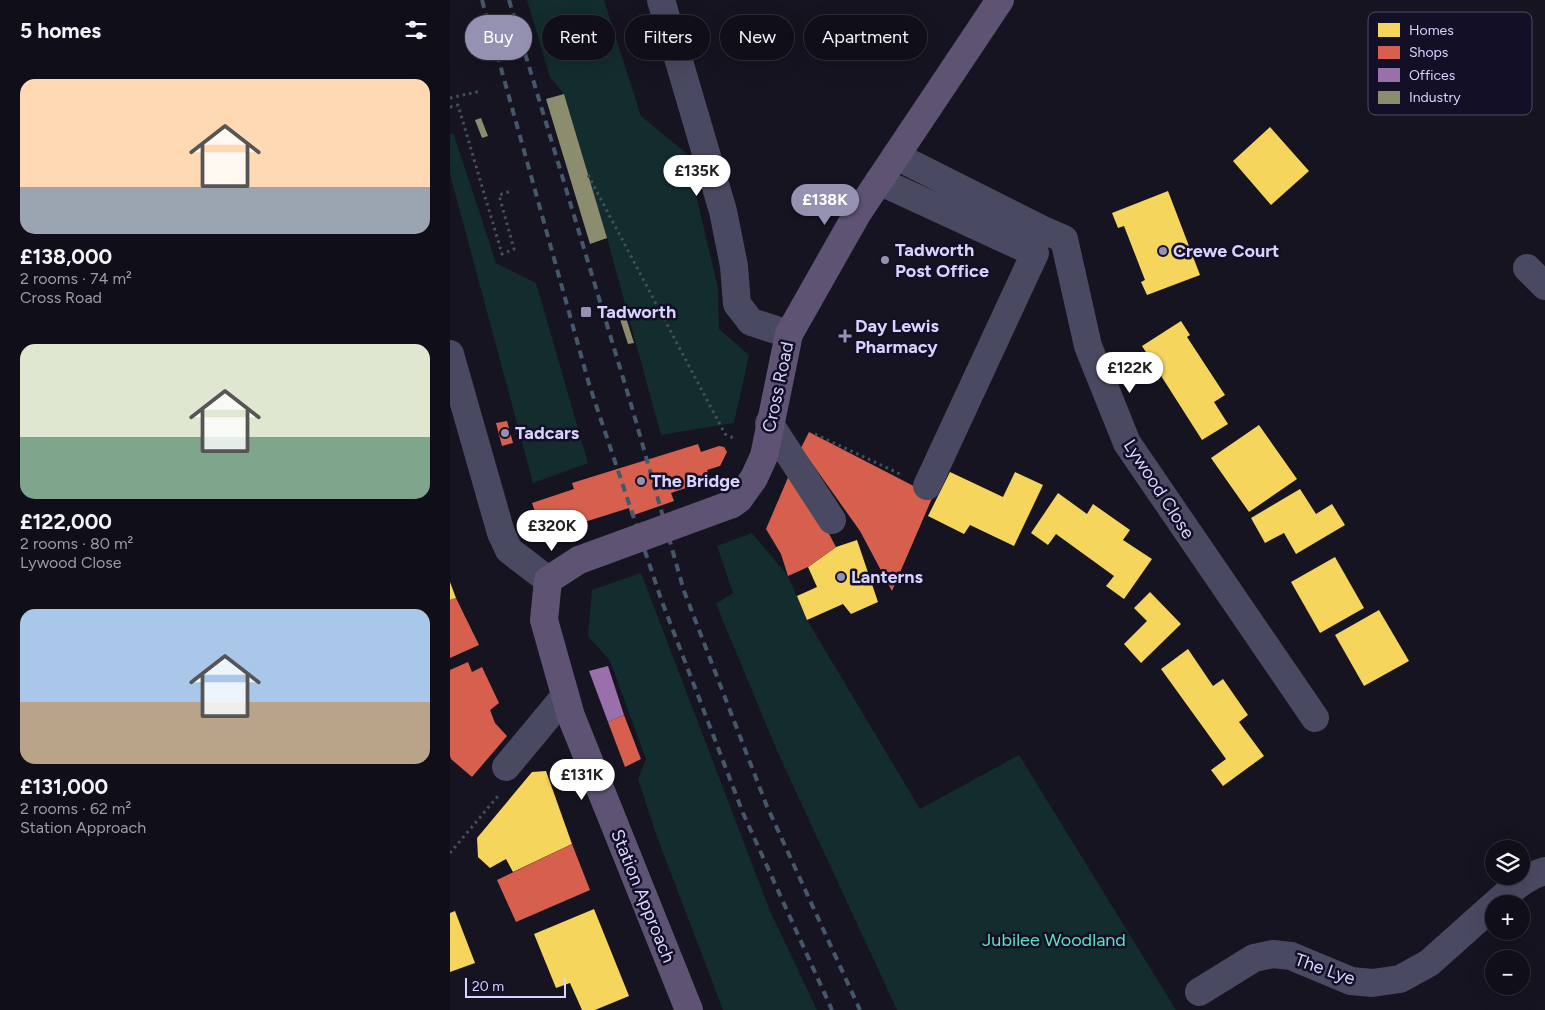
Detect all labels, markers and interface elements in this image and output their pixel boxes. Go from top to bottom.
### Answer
legend [1368,12,1532,115]
chip: Buy [465,15,532,60]
chip: Rent [542,15,615,60]
chip: Filters [625,15,710,60]
chip: New [720,15,794,60]
chip: Apartment [804,15,927,60]
icon: filters [402,16,430,44]
text: 5 homes [20,18,101,43]
text: Homes [1409,22,1454,39]
text: Shops [1409,44,1448,61]
text: Offices [1409,67,1455,84]
text: Industry [1409,89,1461,106]
icon: home [180,111,270,201]
pin: £135K [662,154,732,197]
text: £135K [674,161,720,180]
pin: £138K [790,184,860,226]
text: £138K [802,190,848,209]
place label: Tadworth Post Office [895,239,989,282]
place label: Crewe Court [1173,240,1279,262]
text: £138,000 [20,244,112,269]
marker: Crewe Court [1157,245,1169,257]
marker: Tadworth Post Office [879,254,891,266]
text: 2 rooms · 74 m² [20,269,132,288]
text: Cross Road [20,288,102,307]
place label: Tadworth [597,301,676,323]
marker: Tadworth [579,305,593,319]
place label: Day Lewis Pharmacy [855,315,940,358]
marker: Day Lewis Pharmacy [839,330,851,342]
street label: Cross Road [758,340,798,434]
pin: £122K [1095,352,1165,394]
text: £122K [1107,358,1153,377]
icon: home [180,376,270,466]
place label: Tadcars [515,422,580,444]
marker: Tadcars [499,427,511,439]
street label: Lywood Close [1119,435,1199,543]
place label: The Bridge [651,470,740,492]
marker: The Bridge [635,475,647,487]
text: £122,000 [20,509,112,534]
pin: £320K [517,510,587,552]
text: £320K [528,516,576,535]
text: 2 rooms · 80 m² [20,534,133,553]
text: Lywood Close [20,553,121,572]
place label: Lanterns [851,566,924,588]
marker: Lanterns [835,571,847,583]
icon: home [180,641,270,731]
pin: £131K [547,758,617,801]
text: £131K [561,765,603,784]
text: £131,000 [20,774,108,799]
text: 2 rooms · 62 m² [20,799,131,818]
text: Station Approach [20,818,146,837]
street label: Station Approach [606,826,680,966]
map controls [1485,840,1530,995]
button: layers [1485,840,1530,885]
button: + [1485,895,1530,940]
park label: Jubilee Woodland [982,929,1126,951]
street label: The Lye [1292,948,1358,990]
button: − [1485,950,1530,995]
scale bar [465,975,566,998]
text: 20 m [472,978,504,995]

